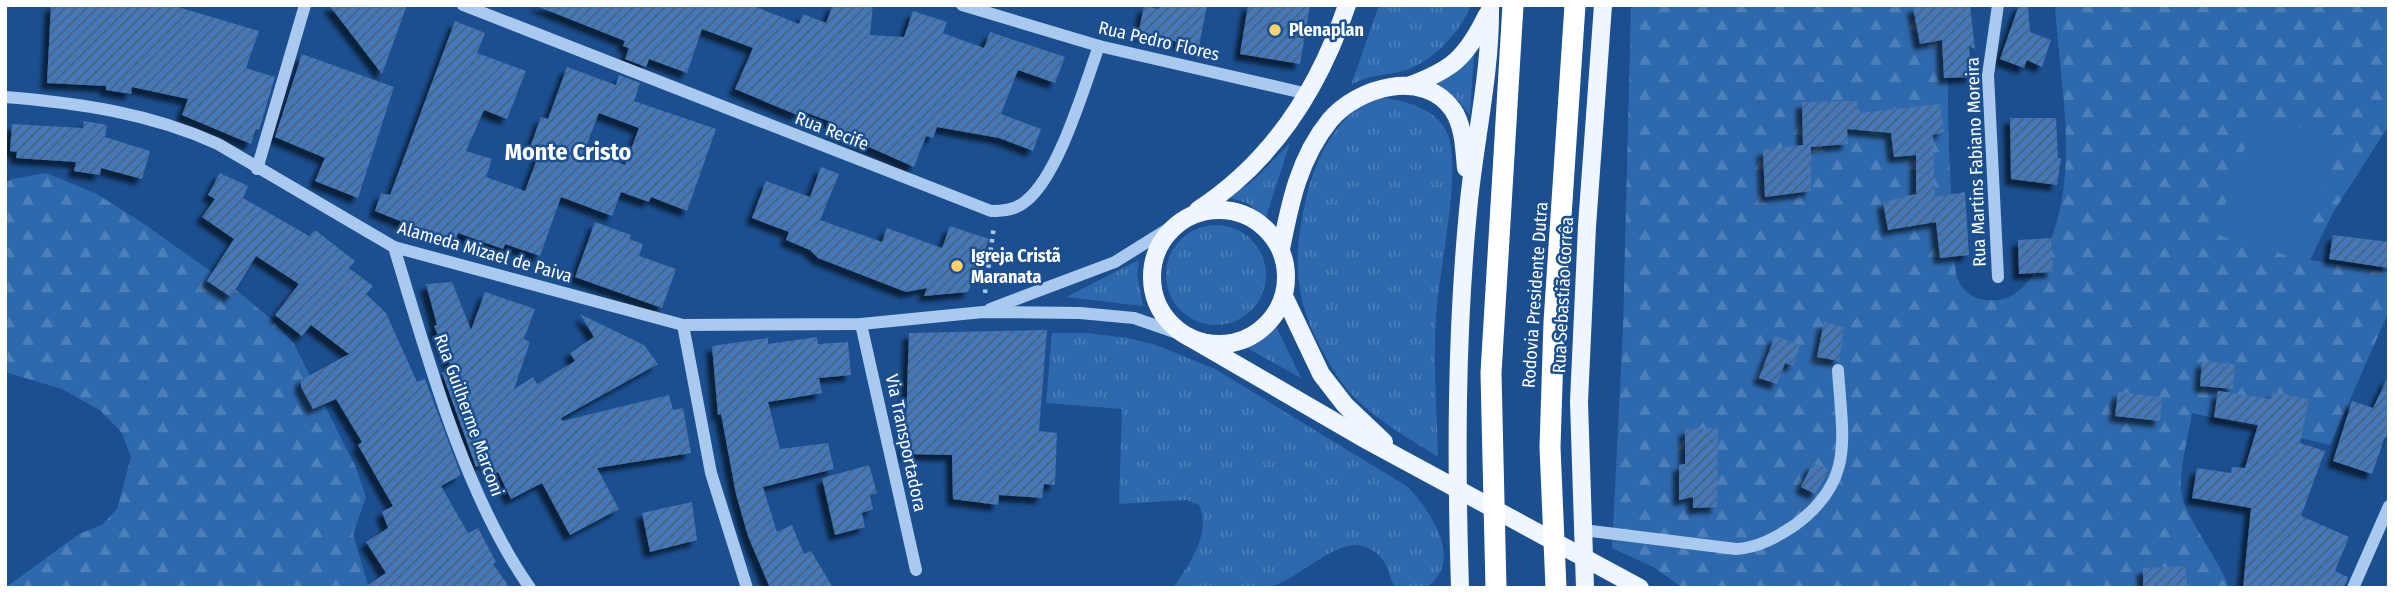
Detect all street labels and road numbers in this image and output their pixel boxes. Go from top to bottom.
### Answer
street label: Rua Pedro Flores [1096,16,1222,66]
street label: Rua Martins Fabiano Moreira [1961,57,1991,267]
street label: Rua Recife [792,107,872,155]
street label: Rodovia Presidente Dutra [1518,201,1552,389]
street label: Rua Sebastião Corrêa [1548,216,1578,374]
street label: Alameda Mizael de Paiva [395,217,575,287]
street label: Rua Guilherme Marconi [429,331,509,499]
street label: Via Transportadora [881,372,931,514]

